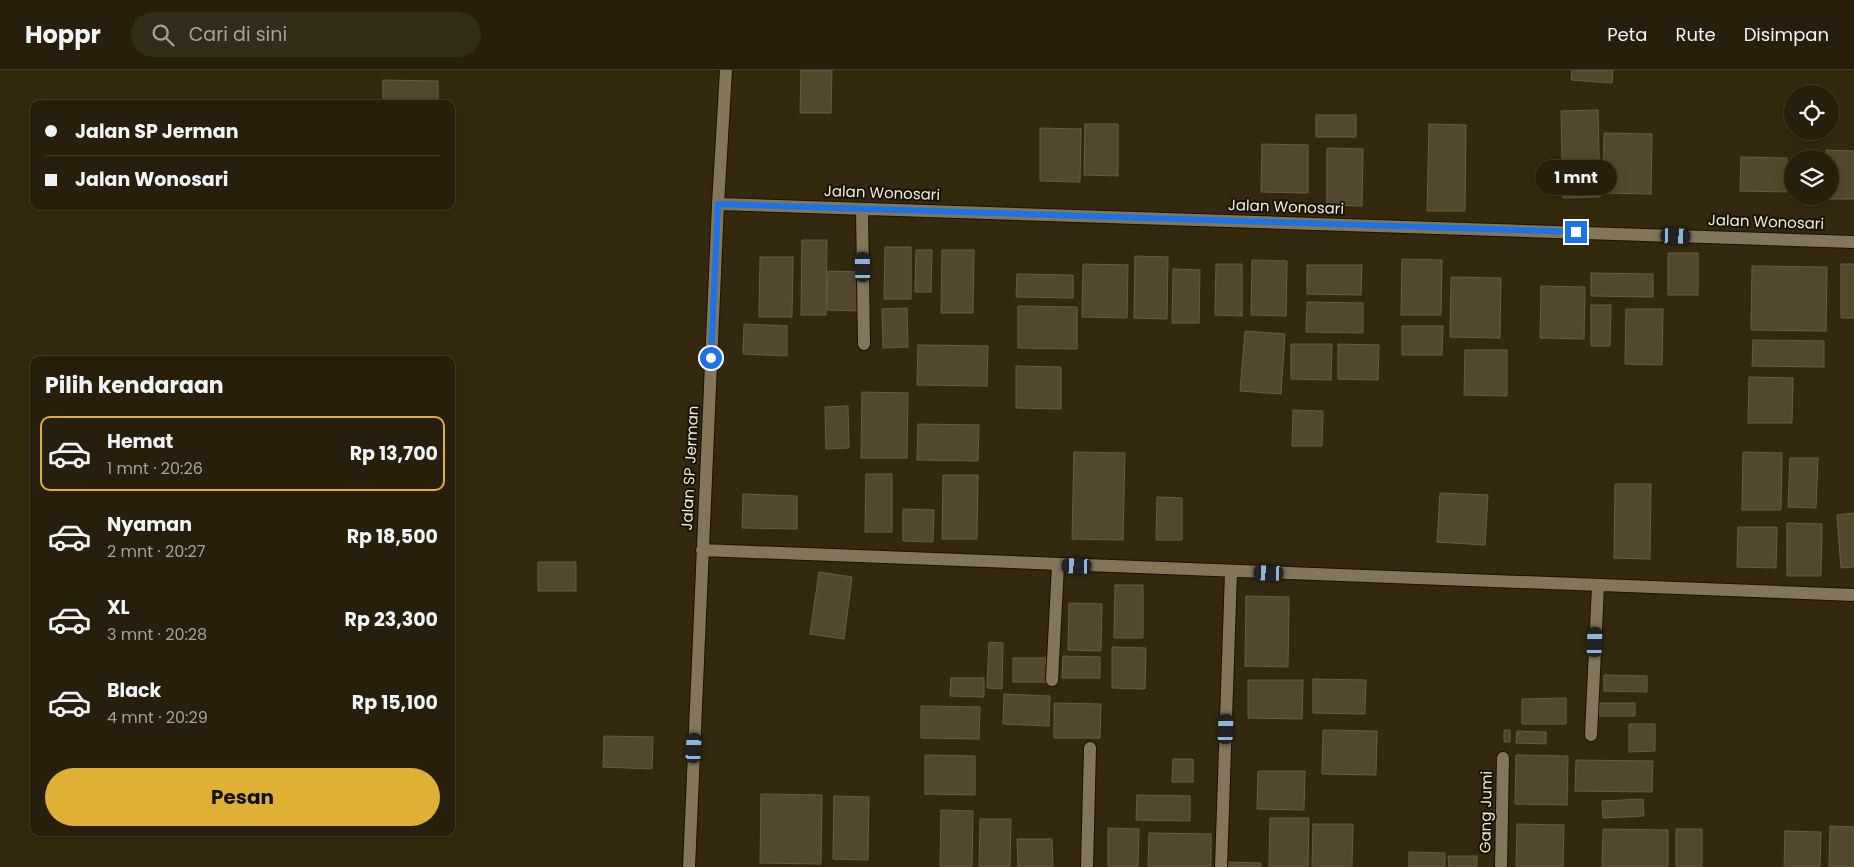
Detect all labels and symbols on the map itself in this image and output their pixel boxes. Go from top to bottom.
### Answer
callout: 1 mnt [1535,160,1617,194]
street label: Jalan Wonosari [824,180,940,205]
street label: Jalan Wonosari [1228,194,1344,219]
street label: Jalan Wonosari [1708,209,1824,234]
route end [1565,221,1587,243]
car [1660,228,1691,244]
car [855,252,870,282]
route start [700,347,722,369]
street label: Jalan SP Jerman [676,405,703,531]
car [1061,558,1092,574]
car [1253,565,1284,581]
car [1586,627,1603,657]
car [1217,714,1234,744]
car [685,733,702,763]
street label: Gang Jumi [1474,771,1497,853]

